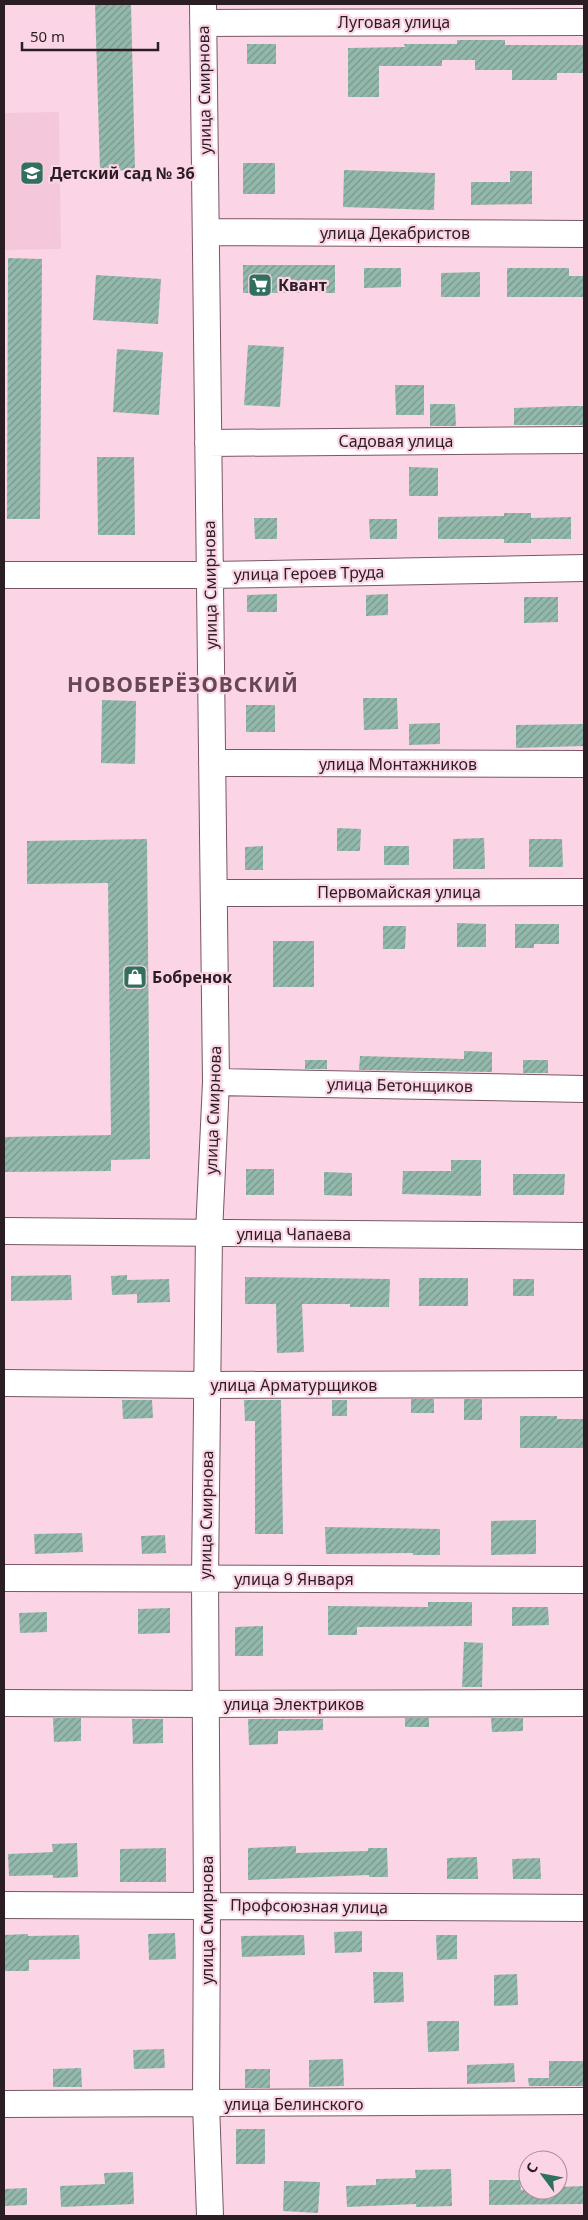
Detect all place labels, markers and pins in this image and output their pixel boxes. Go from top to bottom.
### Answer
school or university icon: Детский сад № 36 [19,160,45,186]
place label: Детский сад № 36 [50,162,195,184]
supermarket icon: Квант [247,272,273,298]
place label: Квант [278,274,327,296]
shop icon: Бобренок [122,964,148,990]
place label: Бобренок [152,966,232,988]

